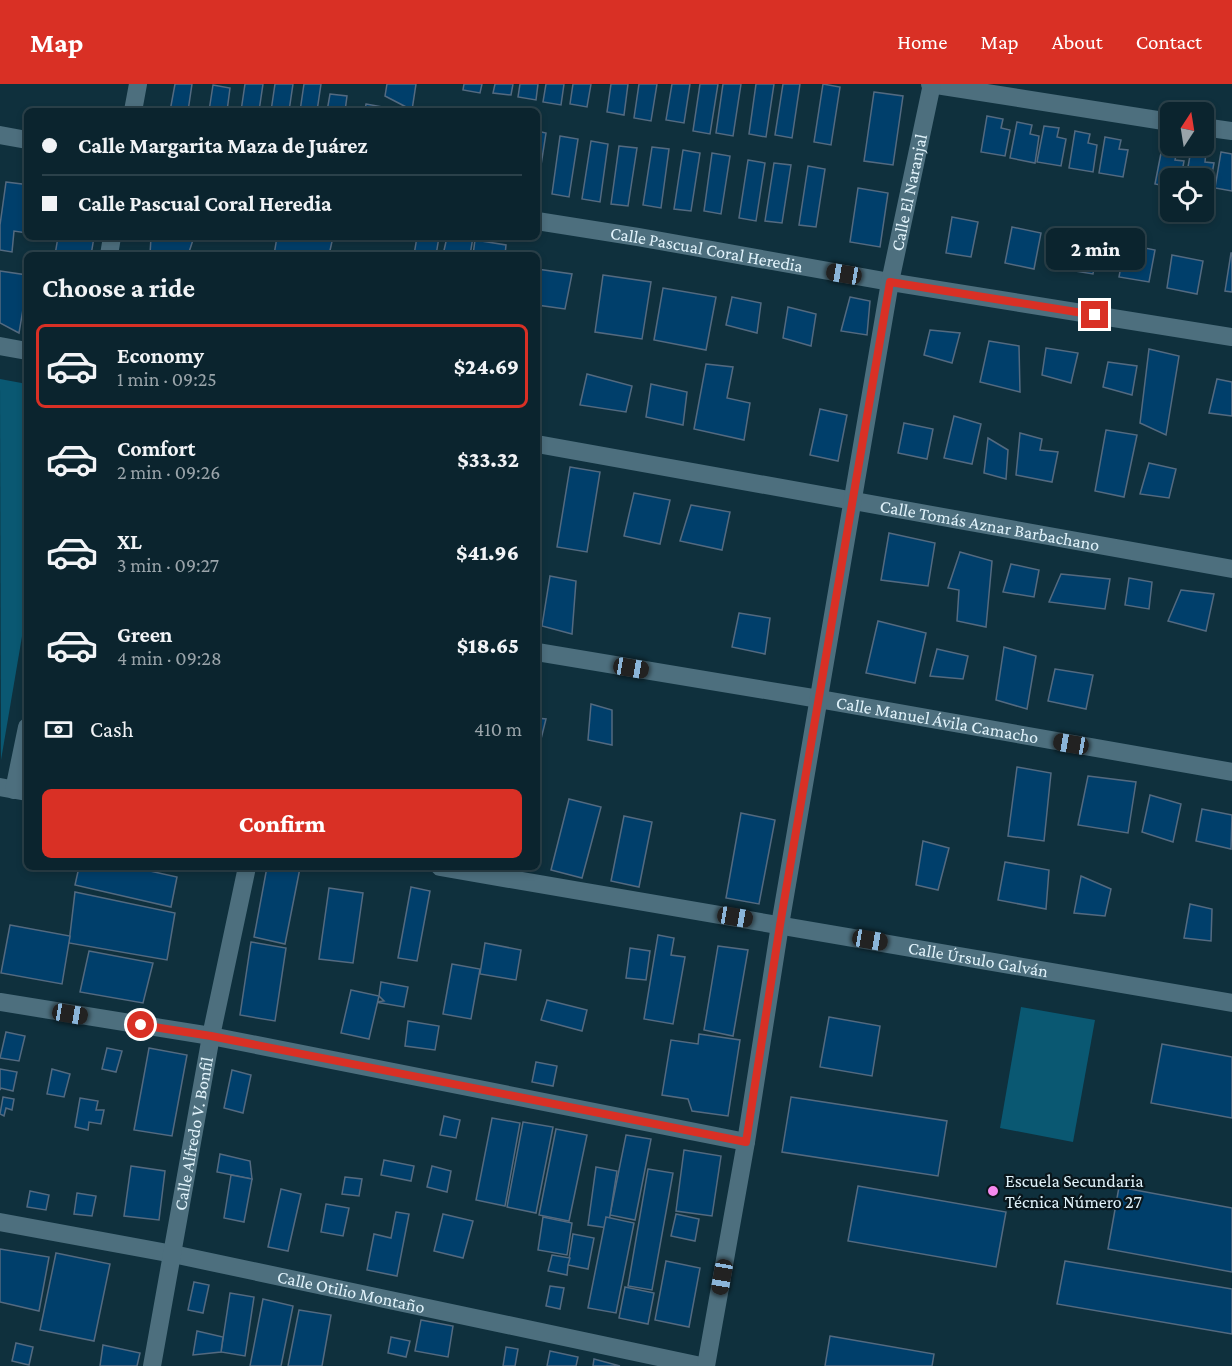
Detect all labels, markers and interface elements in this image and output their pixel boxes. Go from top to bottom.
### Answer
text: Map [30,27,83,58]
text: Home [897,30,947,54]
text: Map [980,30,1019,54]
text: About [1052,30,1103,54]
text: Contact [1136,30,1202,54]
north arrow [1160,102,1214,156]
map controls [1160,102,1214,222]
street label: Calle El Naranjal [887,132,931,253]
text: Calle Margarita Maza de Juárez [78,133,368,158]
button: locate [1160,168,1214,222]
text: Calle Pascual Coral Heredia [78,191,332,216]
street label: Calle Pascual Coral Heredia [609,223,805,276]
callout: 2 min [1046,228,1144,270]
text: 2 min [1071,238,1120,260]
car [825,262,863,286]
text: Choose a ride [42,273,195,303]
route end [1081,301,1108,328]
icon: car [45,339,99,393]
text: Economy [117,343,204,368]
text: $24.69 [454,354,519,379]
text: 1 min · 09:25 [117,368,217,390]
icon: car [45,432,99,486]
text: Comfort [117,436,195,461]
text: $33.32 [457,447,519,472]
text: 2 min · 09:26 [117,461,220,483]
street label: Calle Tomás Aznar Barbachano [878,496,1101,555]
icon: car [45,525,99,579]
text: XL [117,529,142,554]
text: $41.96 [456,540,519,565]
text: 3 min · 09:27 [117,554,219,576]
icon: car [45,618,99,672]
text: Green [117,622,173,647]
text: $18.65 [457,633,519,658]
text: 4 min · 09:28 [117,647,222,669]
car [612,656,650,680]
street label: Calle Manuel Ávila Camacho [834,692,1040,748]
icon: cash [42,713,75,746]
text: Cash [90,717,134,742]
text: 410 m [474,718,522,740]
car [1052,732,1090,756]
button: Confirm [42,789,522,858]
car [716,905,754,929]
car [851,928,889,952]
street label: Calle Úrsulo Galván [906,938,1050,981]
car [51,1002,89,1026]
route start [127,1011,154,1038]
street label: Calle Alfredo V. Bonfil [170,1055,217,1212]
place label: Escuela Secundaria Técnica Número 27 [1005,1171,1143,1212]
marker: Escuela Secundaria Técnica Número 27 [986,1184,1000,1198]
car [710,1258,734,1296]
street label: Calle Otilio Montaño [275,1266,427,1317]

